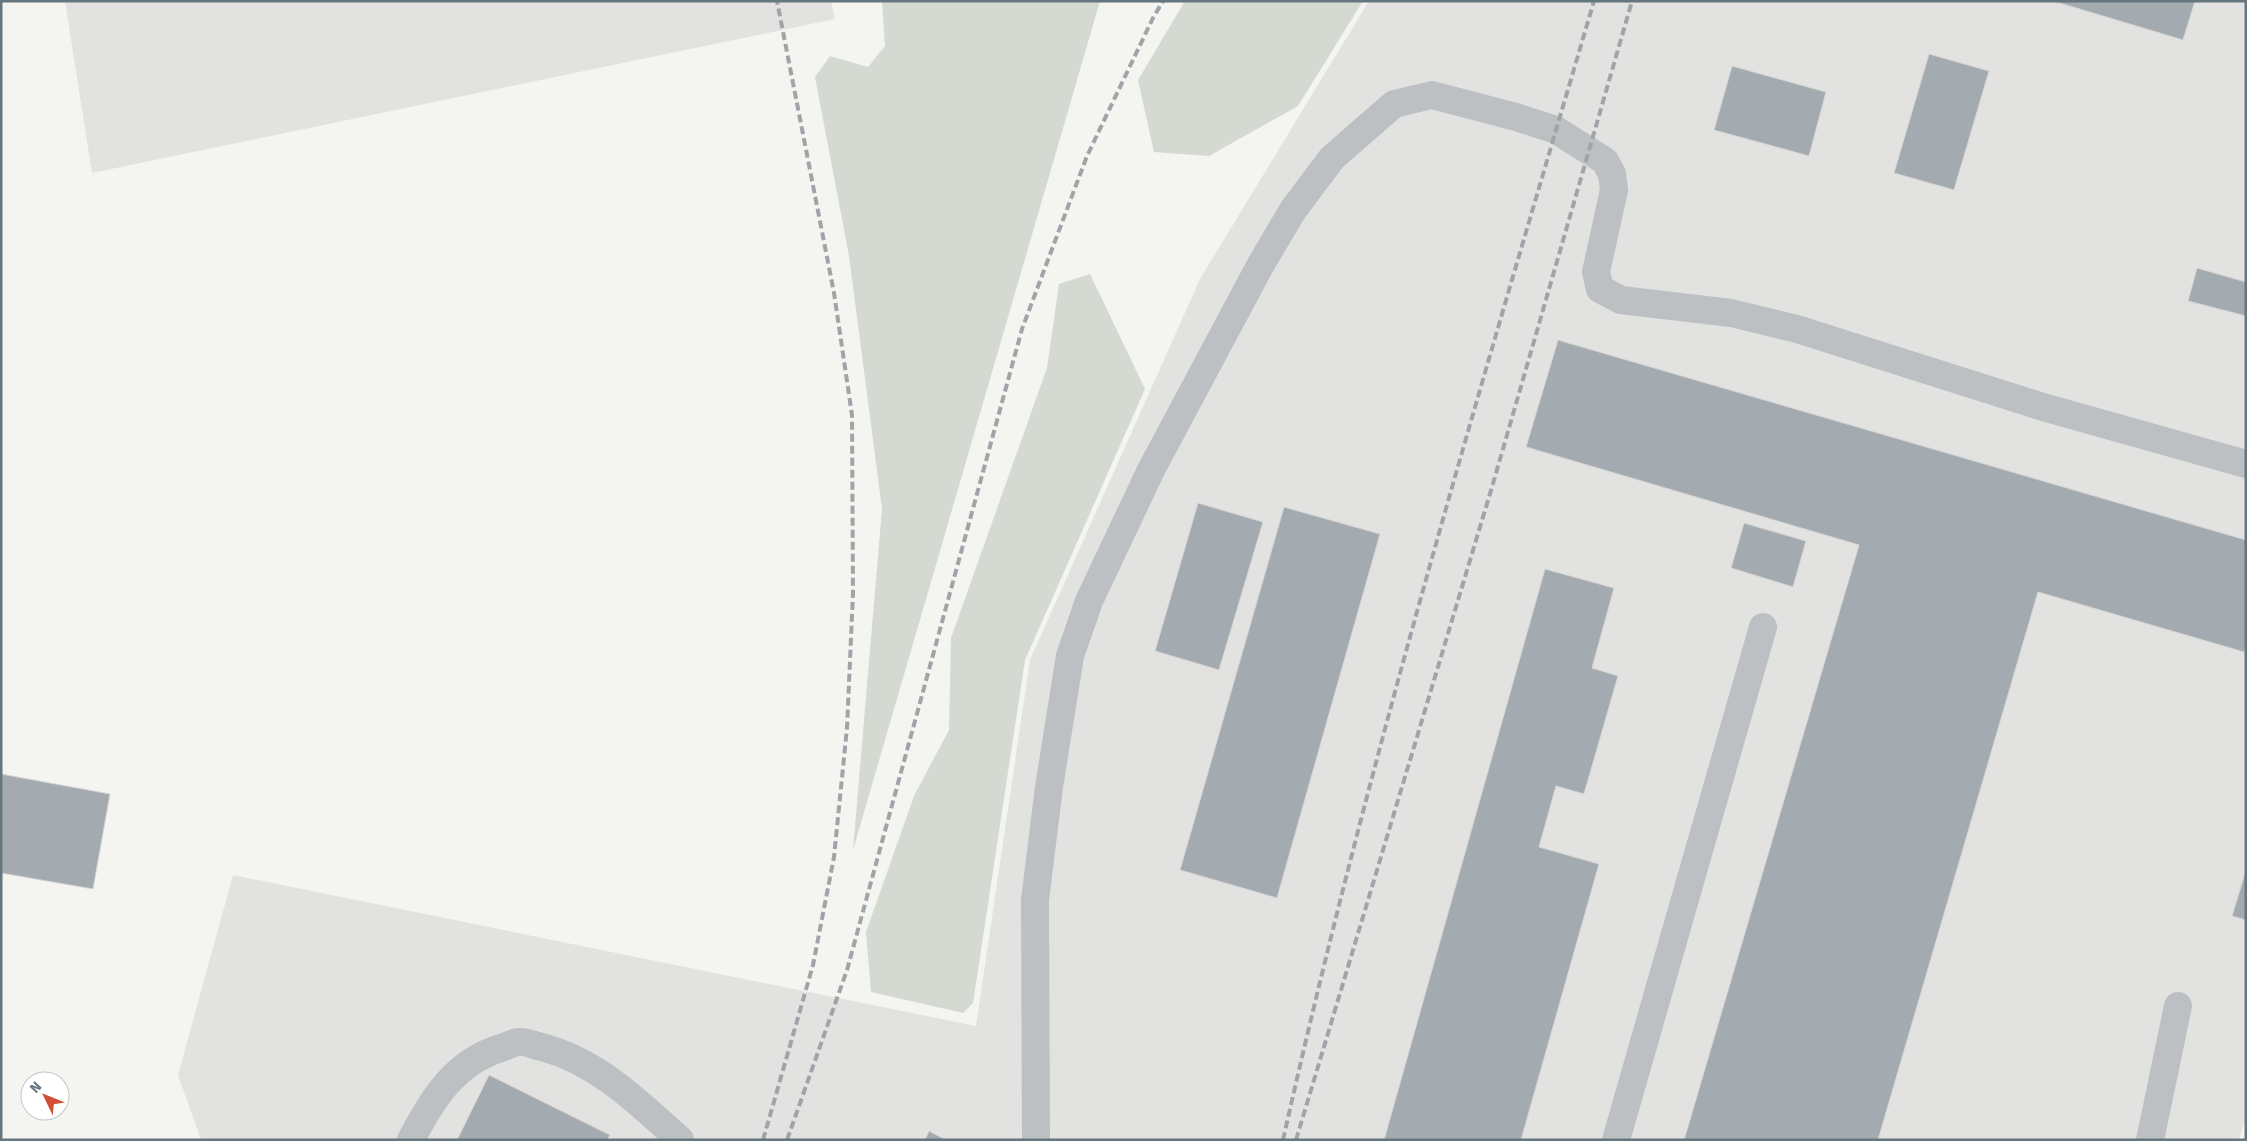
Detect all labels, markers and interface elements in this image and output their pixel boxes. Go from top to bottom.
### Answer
north arrow [20,1071,70,1121]
text: N [26,1078,45,1097]

